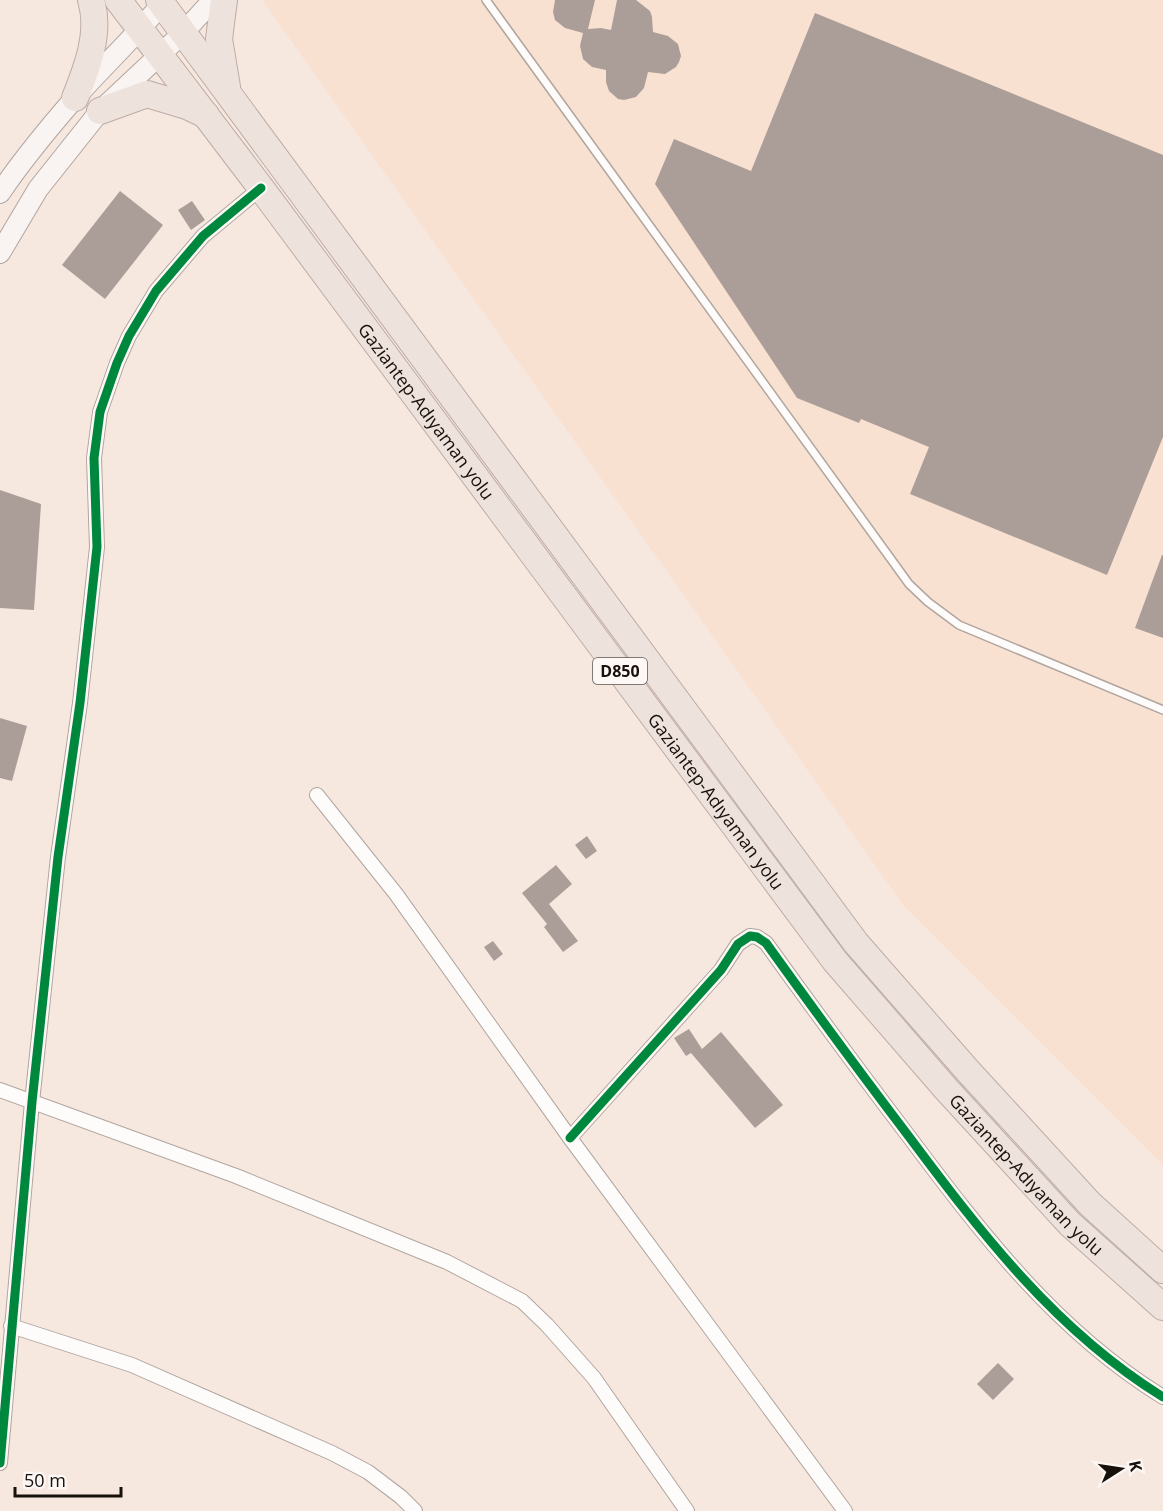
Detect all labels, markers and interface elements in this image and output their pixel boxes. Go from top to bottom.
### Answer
street label: Gaziantep-Adıyaman yolu [353,318,500,504]
road number: D850 [593,658,647,684]
street label: Gaziantep-Adıyaman yolu [643,708,790,894]
street label: Gaziantep-Adıyaman yolu [944,1088,1109,1261]
north arrow [1091,1439,1151,1499]
text: K [1124,1458,1148,1474]
scale bar [15,1460,122,1498]
text: 50 m [24,1468,66,1492]

